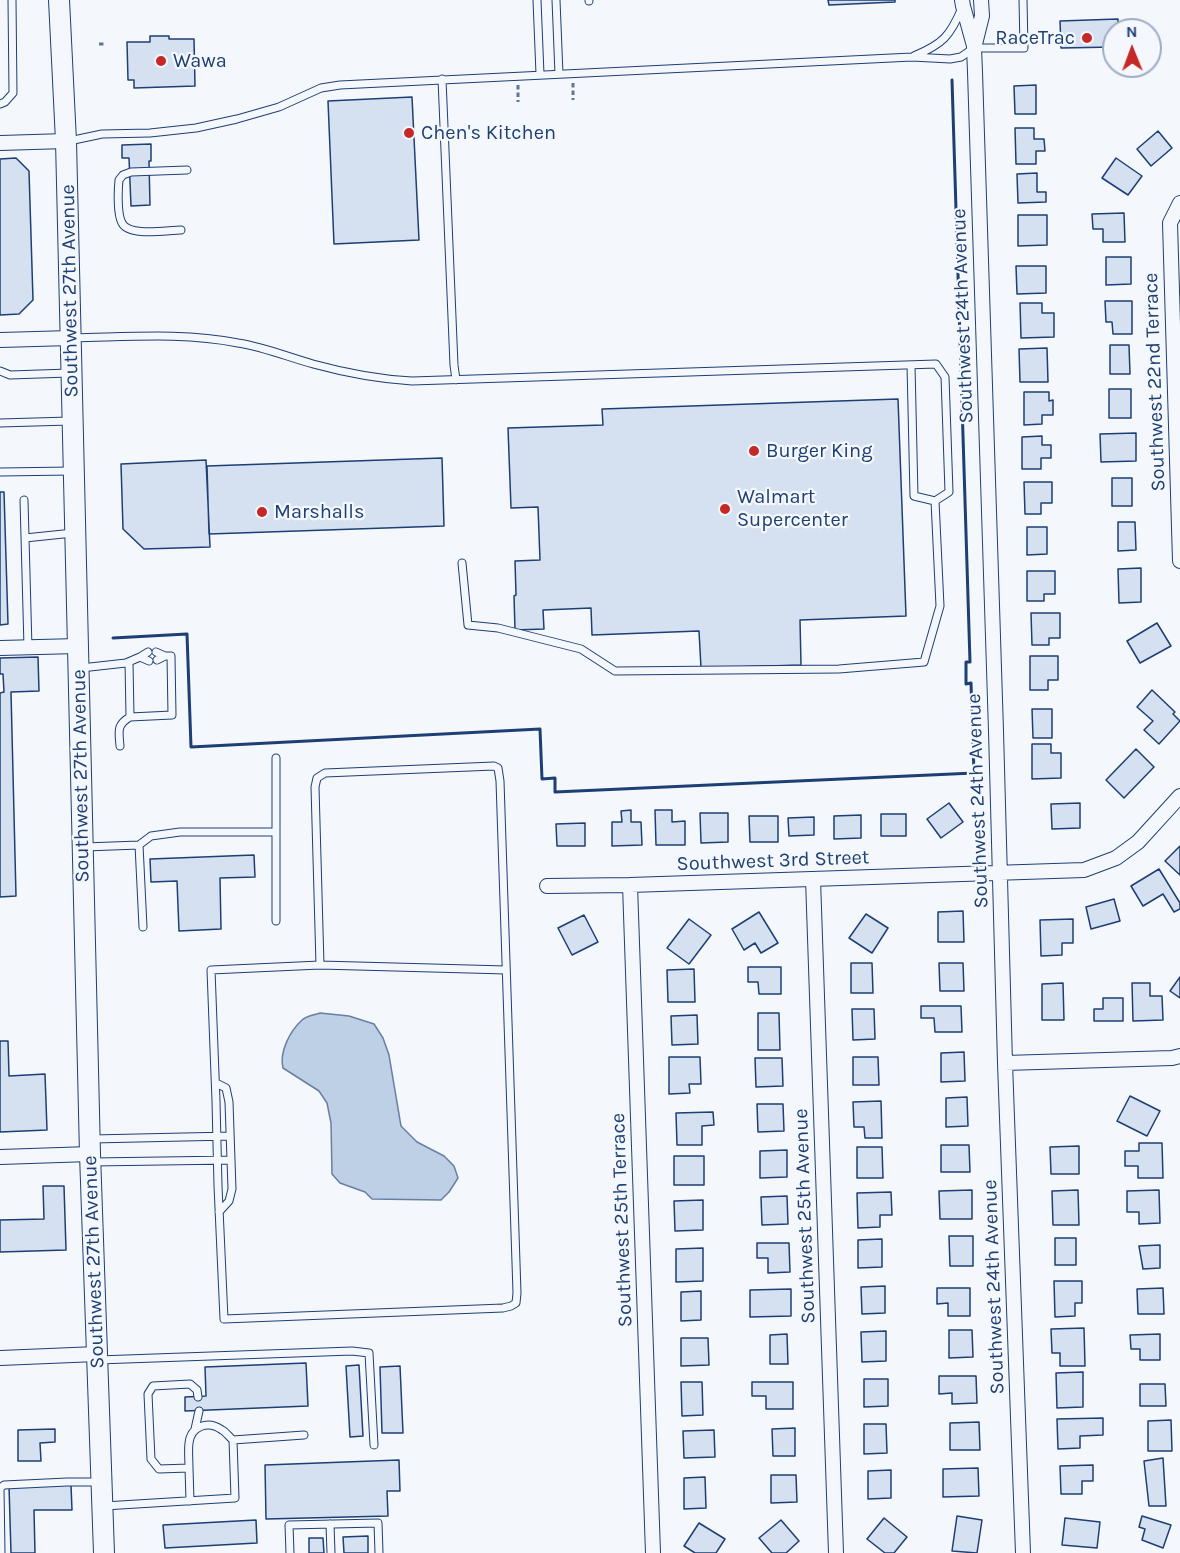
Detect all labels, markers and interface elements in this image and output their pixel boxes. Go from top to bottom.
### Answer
north arrow [1102,18,1162,78]
text: N [1126,22,1138,41]
place label: RaceTrac [995,26,1075,50]
marker: RaceTrac [1080,31,1094,45]
place label: Wawa [173,49,227,73]
marker: Wawa [154,54,168,68]
place label: Chen's Kitchen [421,121,556,145]
marker: Chen's Kitchen [402,126,416,140]
street label: Southwest 27th Avenue [56,184,84,398]
street label: Southwest 24th Avenue [947,208,979,424]
street label: Southwest 22nd Terrace [1139,272,1171,492]
place label: Burger King [766,439,872,463]
marker: Burger King [747,444,761,458]
place label: Walmart Supercenter [737,485,848,532]
place label: Marshalls [274,500,364,524]
marker: Walmart Supercenter [718,502,732,516]
marker: Marshalls [255,505,269,519]
street label: Southwest 27th Avenue [67,669,95,883]
street label: Southwest 24th Avenue [962,693,994,909]
street label: Southwest 3rd Street [676,846,870,876]
street label: Southwest 25th Avenue [789,1108,821,1324]
street label: Southwest 25th Terrace [606,1112,638,1328]
street label: Southwest 27th Avenue [78,1155,110,1369]
street label: Southwest 24th Avenue [978,1179,1010,1395]

